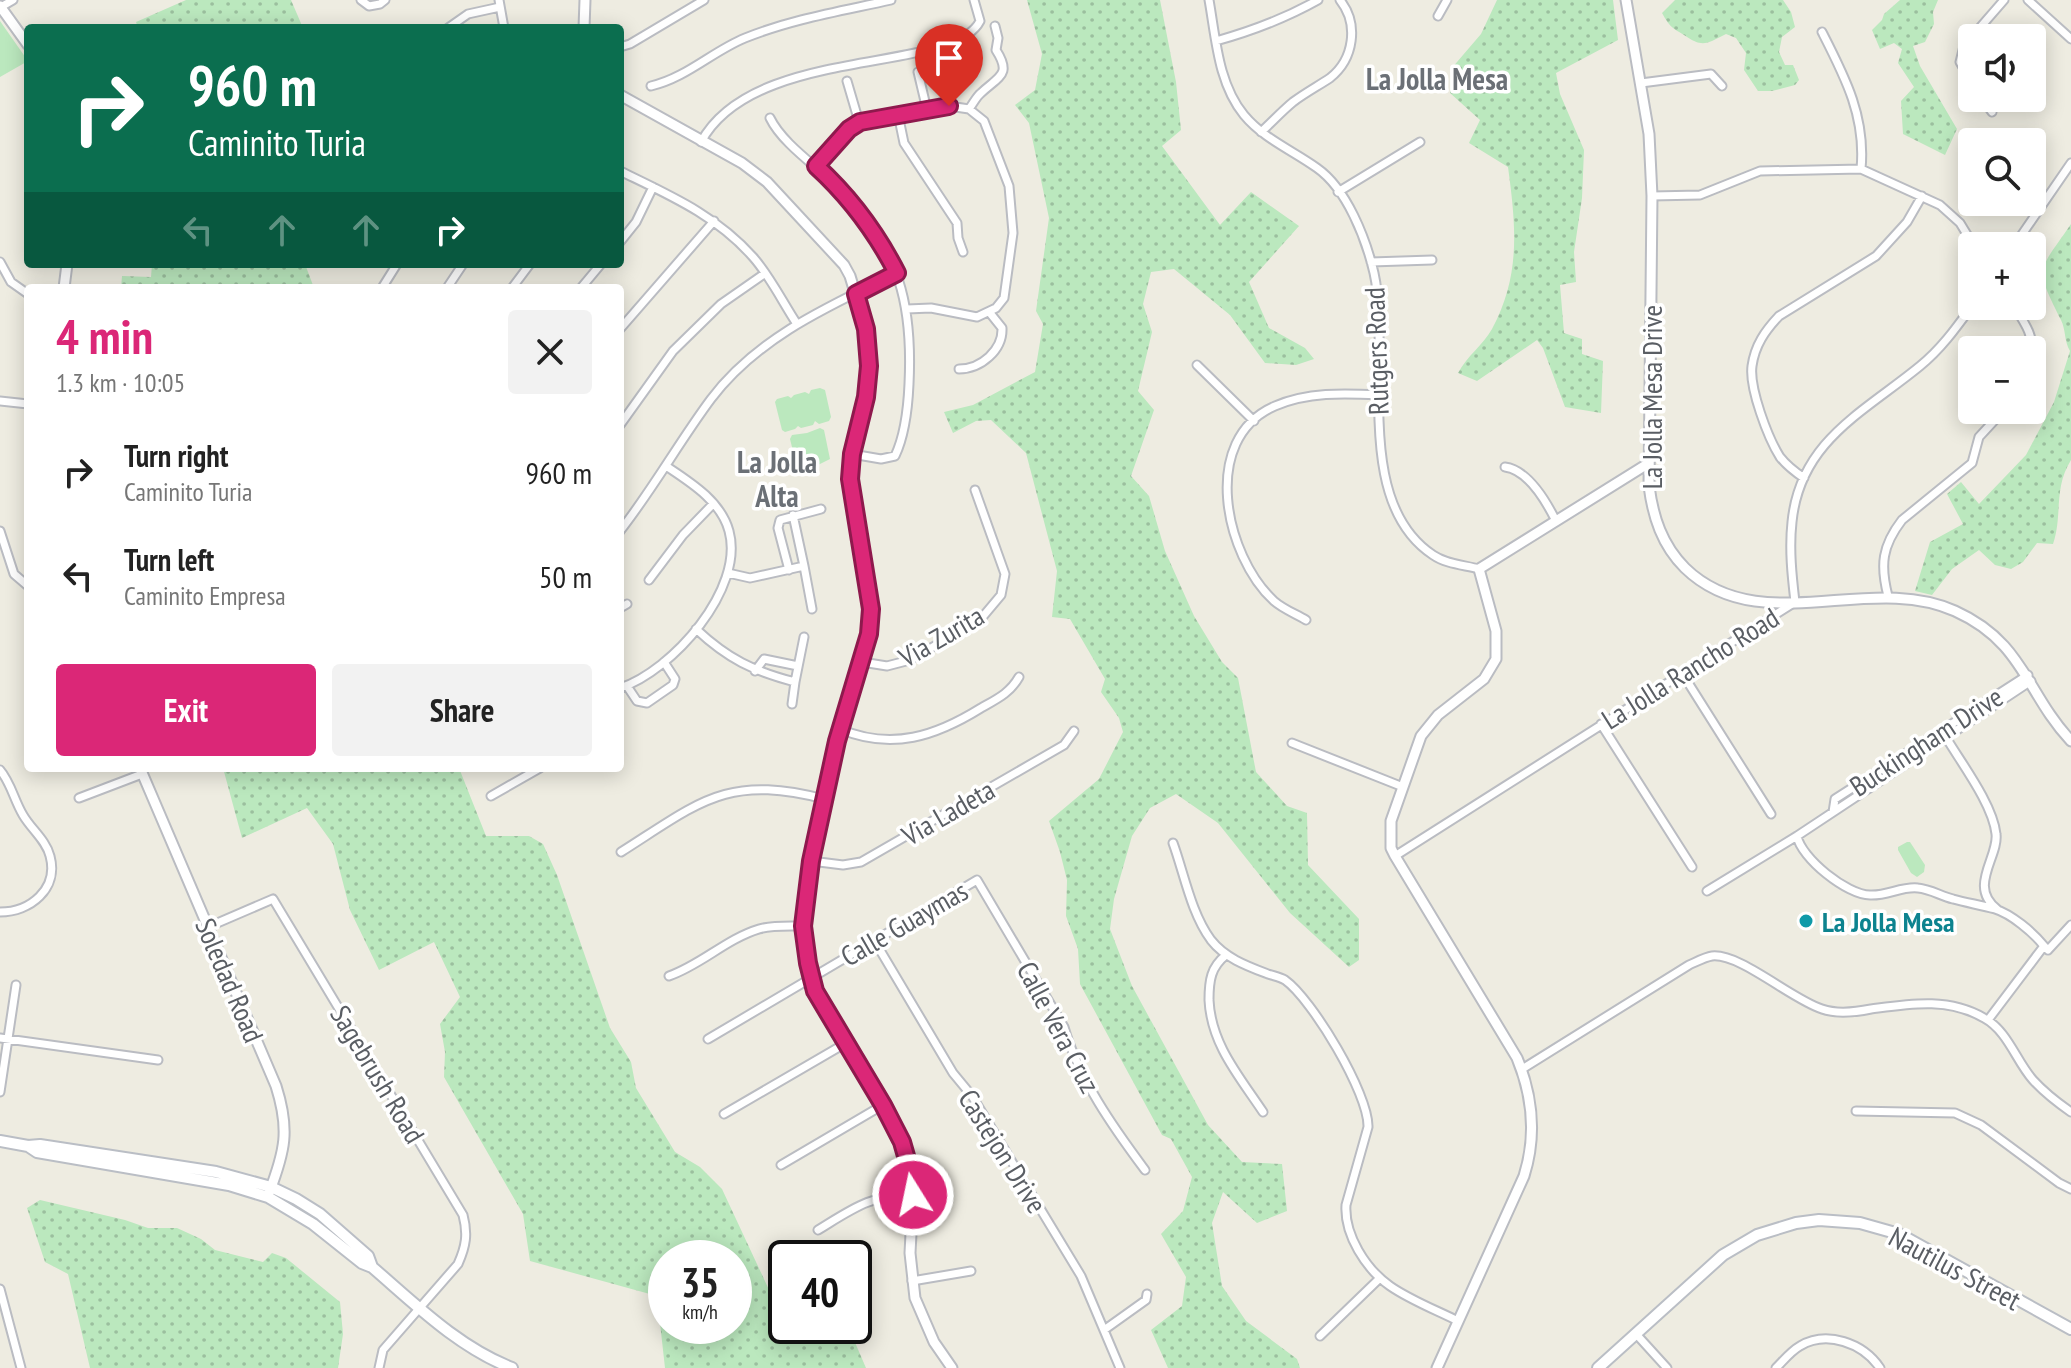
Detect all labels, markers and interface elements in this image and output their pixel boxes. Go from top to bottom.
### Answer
pin [915,24,983,106]
map controls [1958,24,2046,424]
button: sound [1958,24,2046,112]
icon: arrive [927,36,971,80]
text: 960 m [188,49,317,121]
icon: right [56,56,160,160]
district label: La Jolla Mesa [1366,59,1508,98]
text: Caminito Turia [188,119,366,166]
button: search [1958,128,2046,216]
icon: left [176,208,220,252]
icon: ahead [260,208,304,252]
icon: ahead [344,208,388,252]
icon: right [428,208,472,252]
button: + [1958,232,2046,320]
street label: Rutgers Road [1355,287,1397,415]
text: 4 min [56,305,153,367]
street label: La Jolla Mesa Drive [1633,305,1670,489]
button: close [508,310,592,394]
button: − [1958,336,2046,424]
text: 1.3 km · 10:05 [56,366,185,399]
text: Turn right [124,436,228,475]
district label: La Jolla Alta [737,442,817,515]
icon: right [56,450,100,494]
text: 960 m [526,453,592,492]
text: Caminito Turia [124,475,252,508]
text: Turn left [124,540,214,579]
icon: left [56,554,100,598]
text: 50 m [539,557,592,596]
text: Caminito Empresa [124,579,286,612]
street label: Via Zurita [891,597,990,676]
street label: La Jolla Rancho Road [1594,599,1786,737]
button: Exit [56,664,316,756]
button: Share [332,664,592,756]
street label: Buckingham Drive [1842,678,2010,804]
street label: Via Ladeta [894,771,1001,854]
street label: Calle Guaymas [834,872,974,974]
place label: La Jolla Mesa [1822,903,1955,940]
street label: Soledad Road [187,912,273,1048]
marker: La Jolla Mesa [1797,912,1815,930]
street label: Calle Vera Cruz [1009,955,1109,1099]
street label: Sagebrush Road [322,998,434,1150]
street label: Castejon Drive [950,1082,1056,1220]
position arrow [871,1153,955,1237]
street label: Nautilus Street [1883,1218,2028,1318]
speed limit sign: 40 [768,1240,872,1344]
text: 35 [681,1256,719,1308]
text: km/h [682,1299,718,1325]

